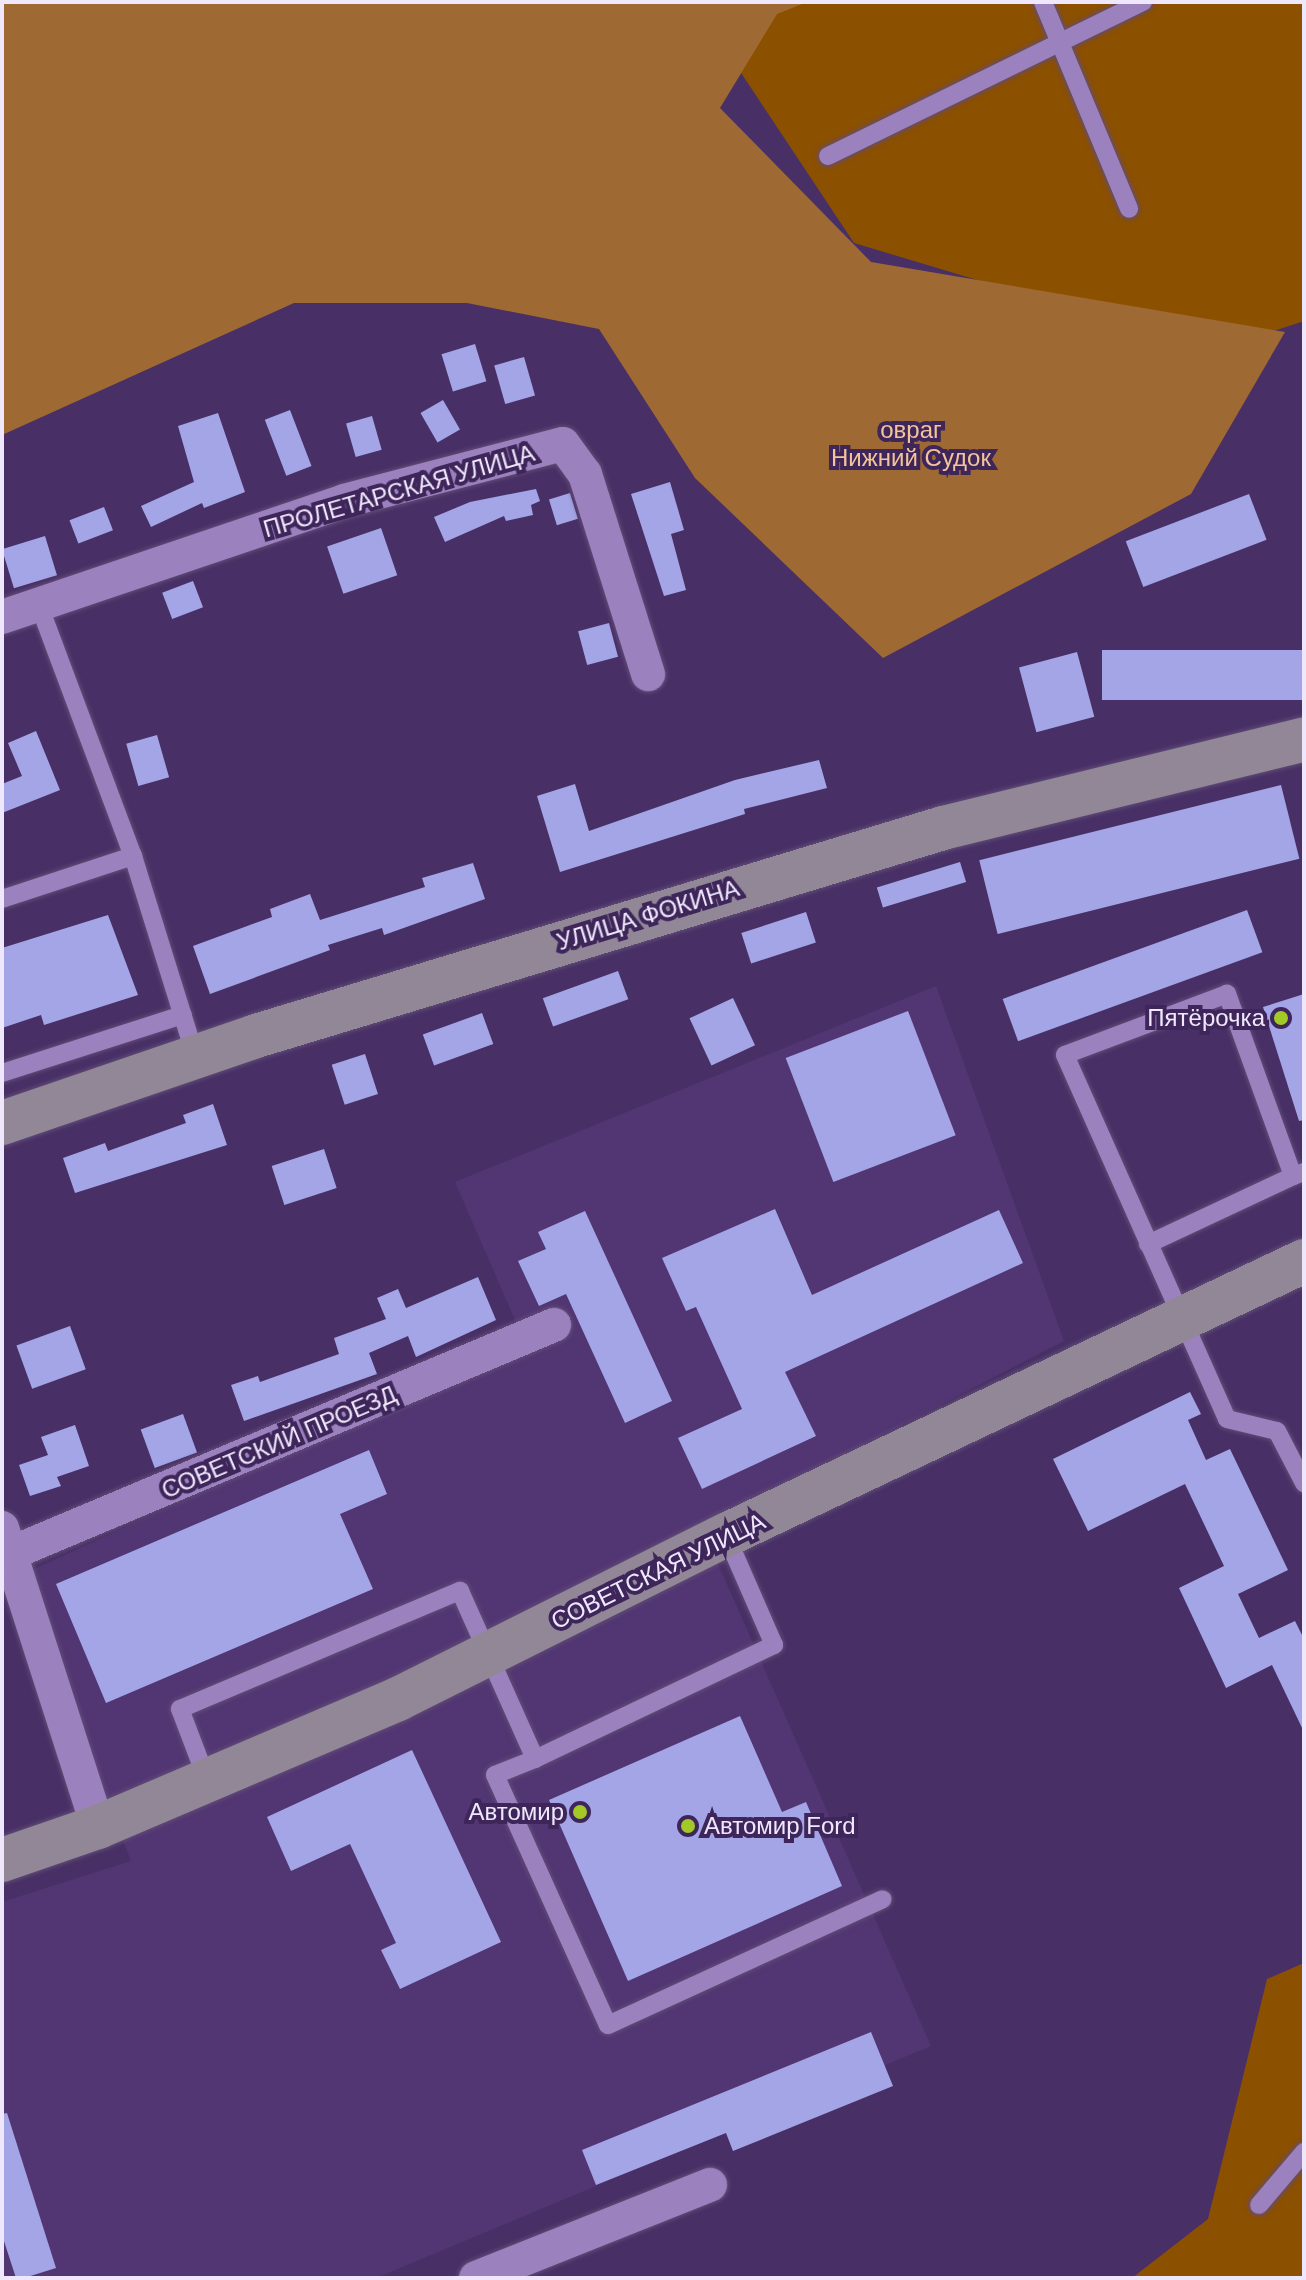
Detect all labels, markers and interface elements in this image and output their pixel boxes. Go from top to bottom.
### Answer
park label: овраг Нижний Судок [831,416,991,472]
street label: ПРОЛЕТАРСКАЯ УЛИЦА [260,438,538,544]
street label: УЛИЦА ФОКИНА [553,874,743,956]
place label: Пятёрочка [1147,1004,1265,1032]
marker: Пятёрочка [1272,1009,1290,1027]
street label: СОВЕТСКИЙ ПРОЕЗД [157,1379,401,1505]
street label: СОВЕТСКАЯ УЛИЦА [546,1507,770,1635]
place label: Автомир [468,1798,564,1826]
marker: Автомир [571,1803,589,1821]
place label: Автомир Ford [704,1812,856,1840]
marker: Автомир Ford [679,1817,697,1835]

